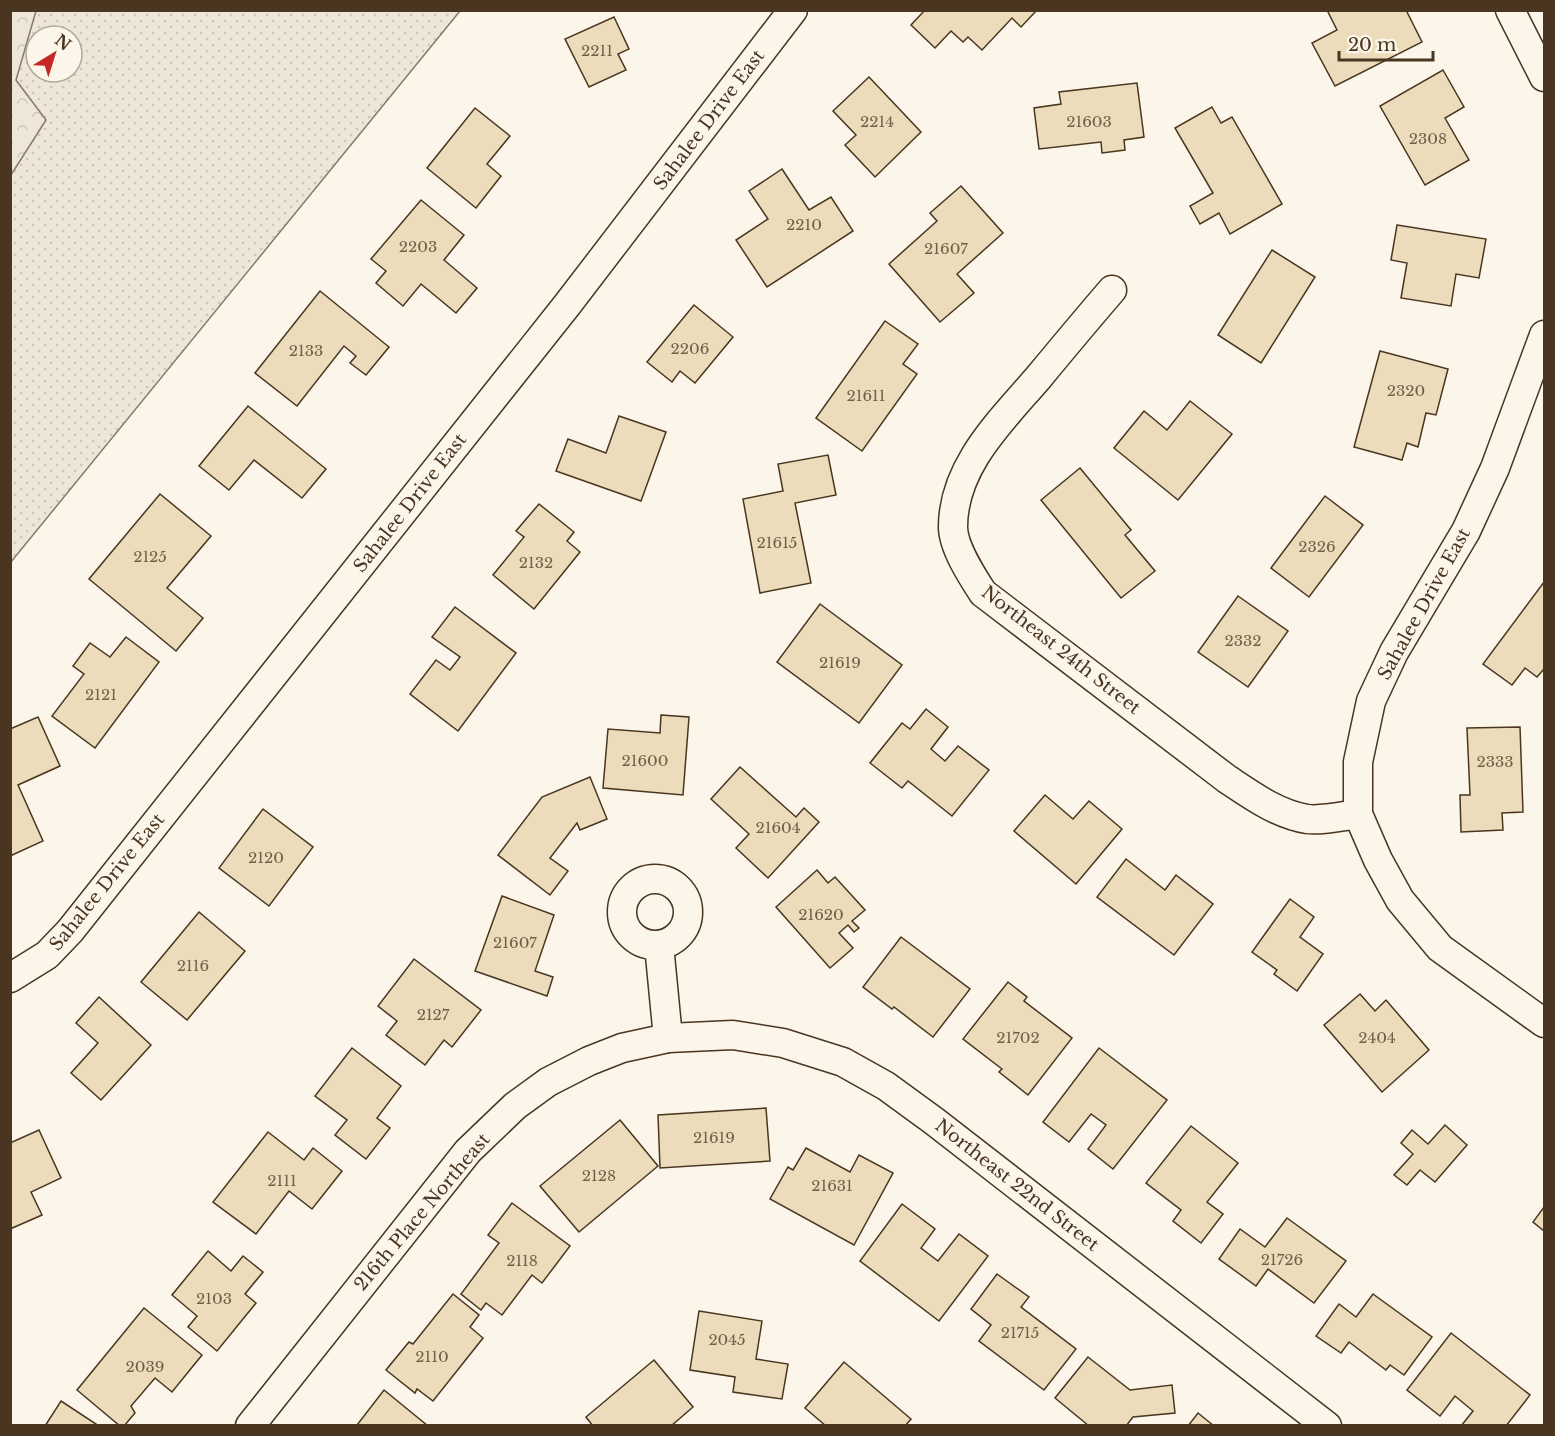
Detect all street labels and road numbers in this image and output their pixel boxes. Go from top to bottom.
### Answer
street label: Sahalee Drive East [649,45,769,195]
street label: Sahalee Drive East [349,429,471,577]
street label: Sahalee Drive East [1373,524,1475,684]
street label: Northeast 24th Street [977,581,1145,719]
street label: Sahalee Drive East [45,809,169,955]
street label: Northeast 22nd Street [931,1114,1103,1256]
street label: 216th Place Northeast [350,1129,494,1295]

